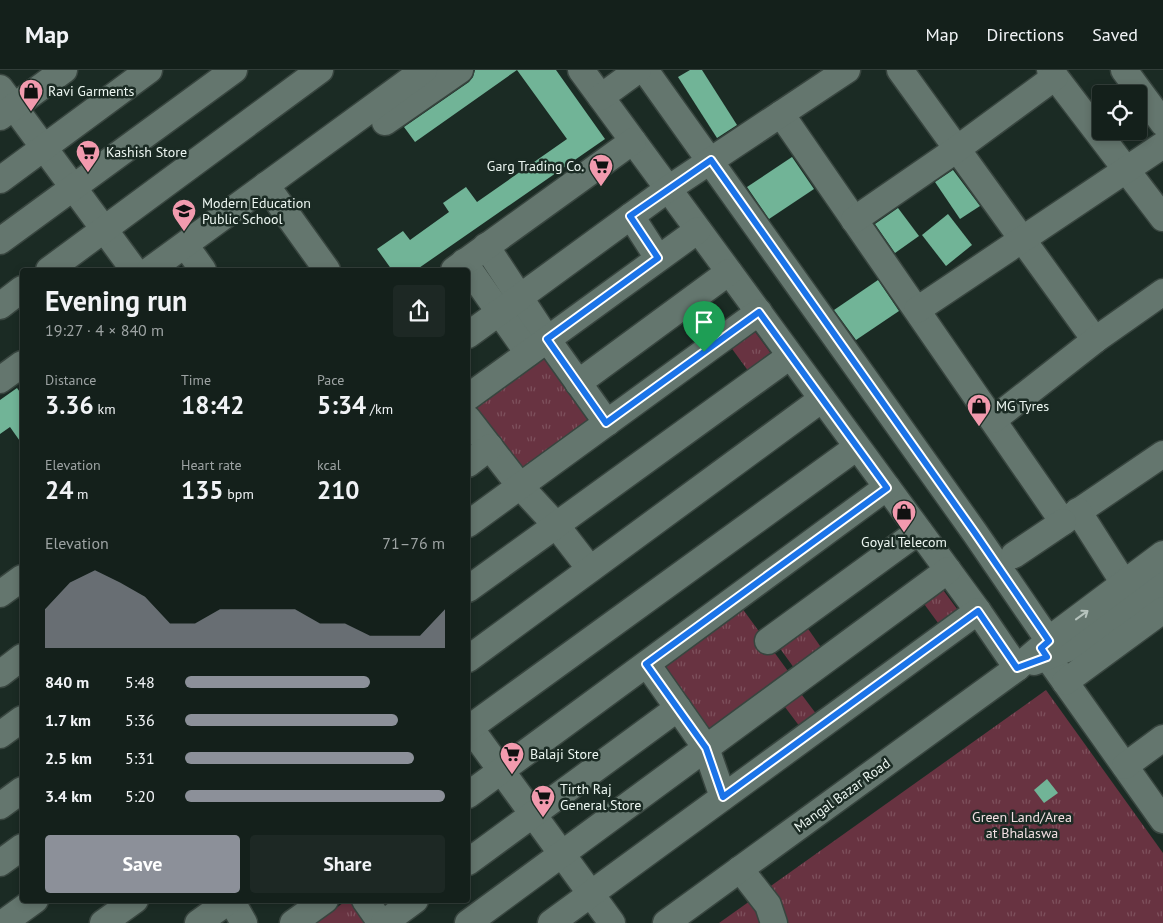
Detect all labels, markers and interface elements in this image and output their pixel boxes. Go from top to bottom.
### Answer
text: Map [25,19,69,50]
text: Map [926,23,958,46]
text: Directions [986,23,1064,46]
text: Saved [1092,23,1138,46]
shop icon: Ravi Garments [18,78,44,112]
place label: Ravi Garments [48,82,135,100]
map controls [1092,85,1147,140]
button: locate [1092,85,1147,140]
supermarket icon: Kashish Store [75,139,101,173]
place label: Kashish Store [106,143,187,161]
supermarket icon: Garg Trading Co. [588,153,614,187]
place label: Garg Trading Co. [487,157,584,175]
place label: Modern Education Public School [202,194,311,228]
school or university icon: Modern Education Public School [171,198,197,232]
text: Evening run [45,282,187,319]
button: share [393,285,445,337]
pin [683,301,725,352]
icon: arrive [690,308,718,336]
text: 19:27 · 4 × 840 m [45,320,164,340]
text: Distance [45,371,96,389]
text: Time [181,371,211,389]
text: Pace [317,371,344,389]
text: 3.36 [45,389,94,421]
text: 18:42 [181,389,244,421]
text: 5:34 [317,389,366,421]
shop icon: MG Tyres [966,393,992,427]
place label: MG Tyres [996,397,1049,415]
text: km [94,400,116,418]
text: /km [366,400,393,418]
text: Elevation [45,456,101,474]
text: Heart rate [181,456,242,474]
text: kcal [317,456,341,474]
text: 24 [45,474,73,506]
text: 135 [181,474,224,506]
text: 210 [317,474,360,506]
text: m [73,485,88,503]
text: bpm [224,485,254,503]
shop icon: Goyal Telecom [891,499,917,533]
text: Elevation [45,533,109,553]
text: 71–76 m [382,533,445,553]
place label: Goyal Telecom [861,533,947,551]
one-way arrow [1075,609,1088,620]
text: 840 m [45,672,89,692]
text: 5:48 [125,672,155,692]
text: 1.7 km [45,710,91,730]
text: 5:36 [125,710,155,730]
supermarket icon: Balaji Store [499,741,525,775]
place label: Balaji Store [530,745,599,763]
text: 2.5 km [45,748,92,768]
text: 5:31 [125,748,155,768]
street label: Mangal Bazar Road [790,754,894,836]
place label: Tirth Raj General Store [560,780,641,814]
supermarket icon: Tirth Raj General Store [530,784,556,818]
text: 3.4 km [45,786,92,806]
text: 5:20 [125,786,155,806]
park label: Green Land/Area at Bhalaswa [972,808,1072,842]
button: Save [45,835,240,893]
button: Share [250,835,445,893]

